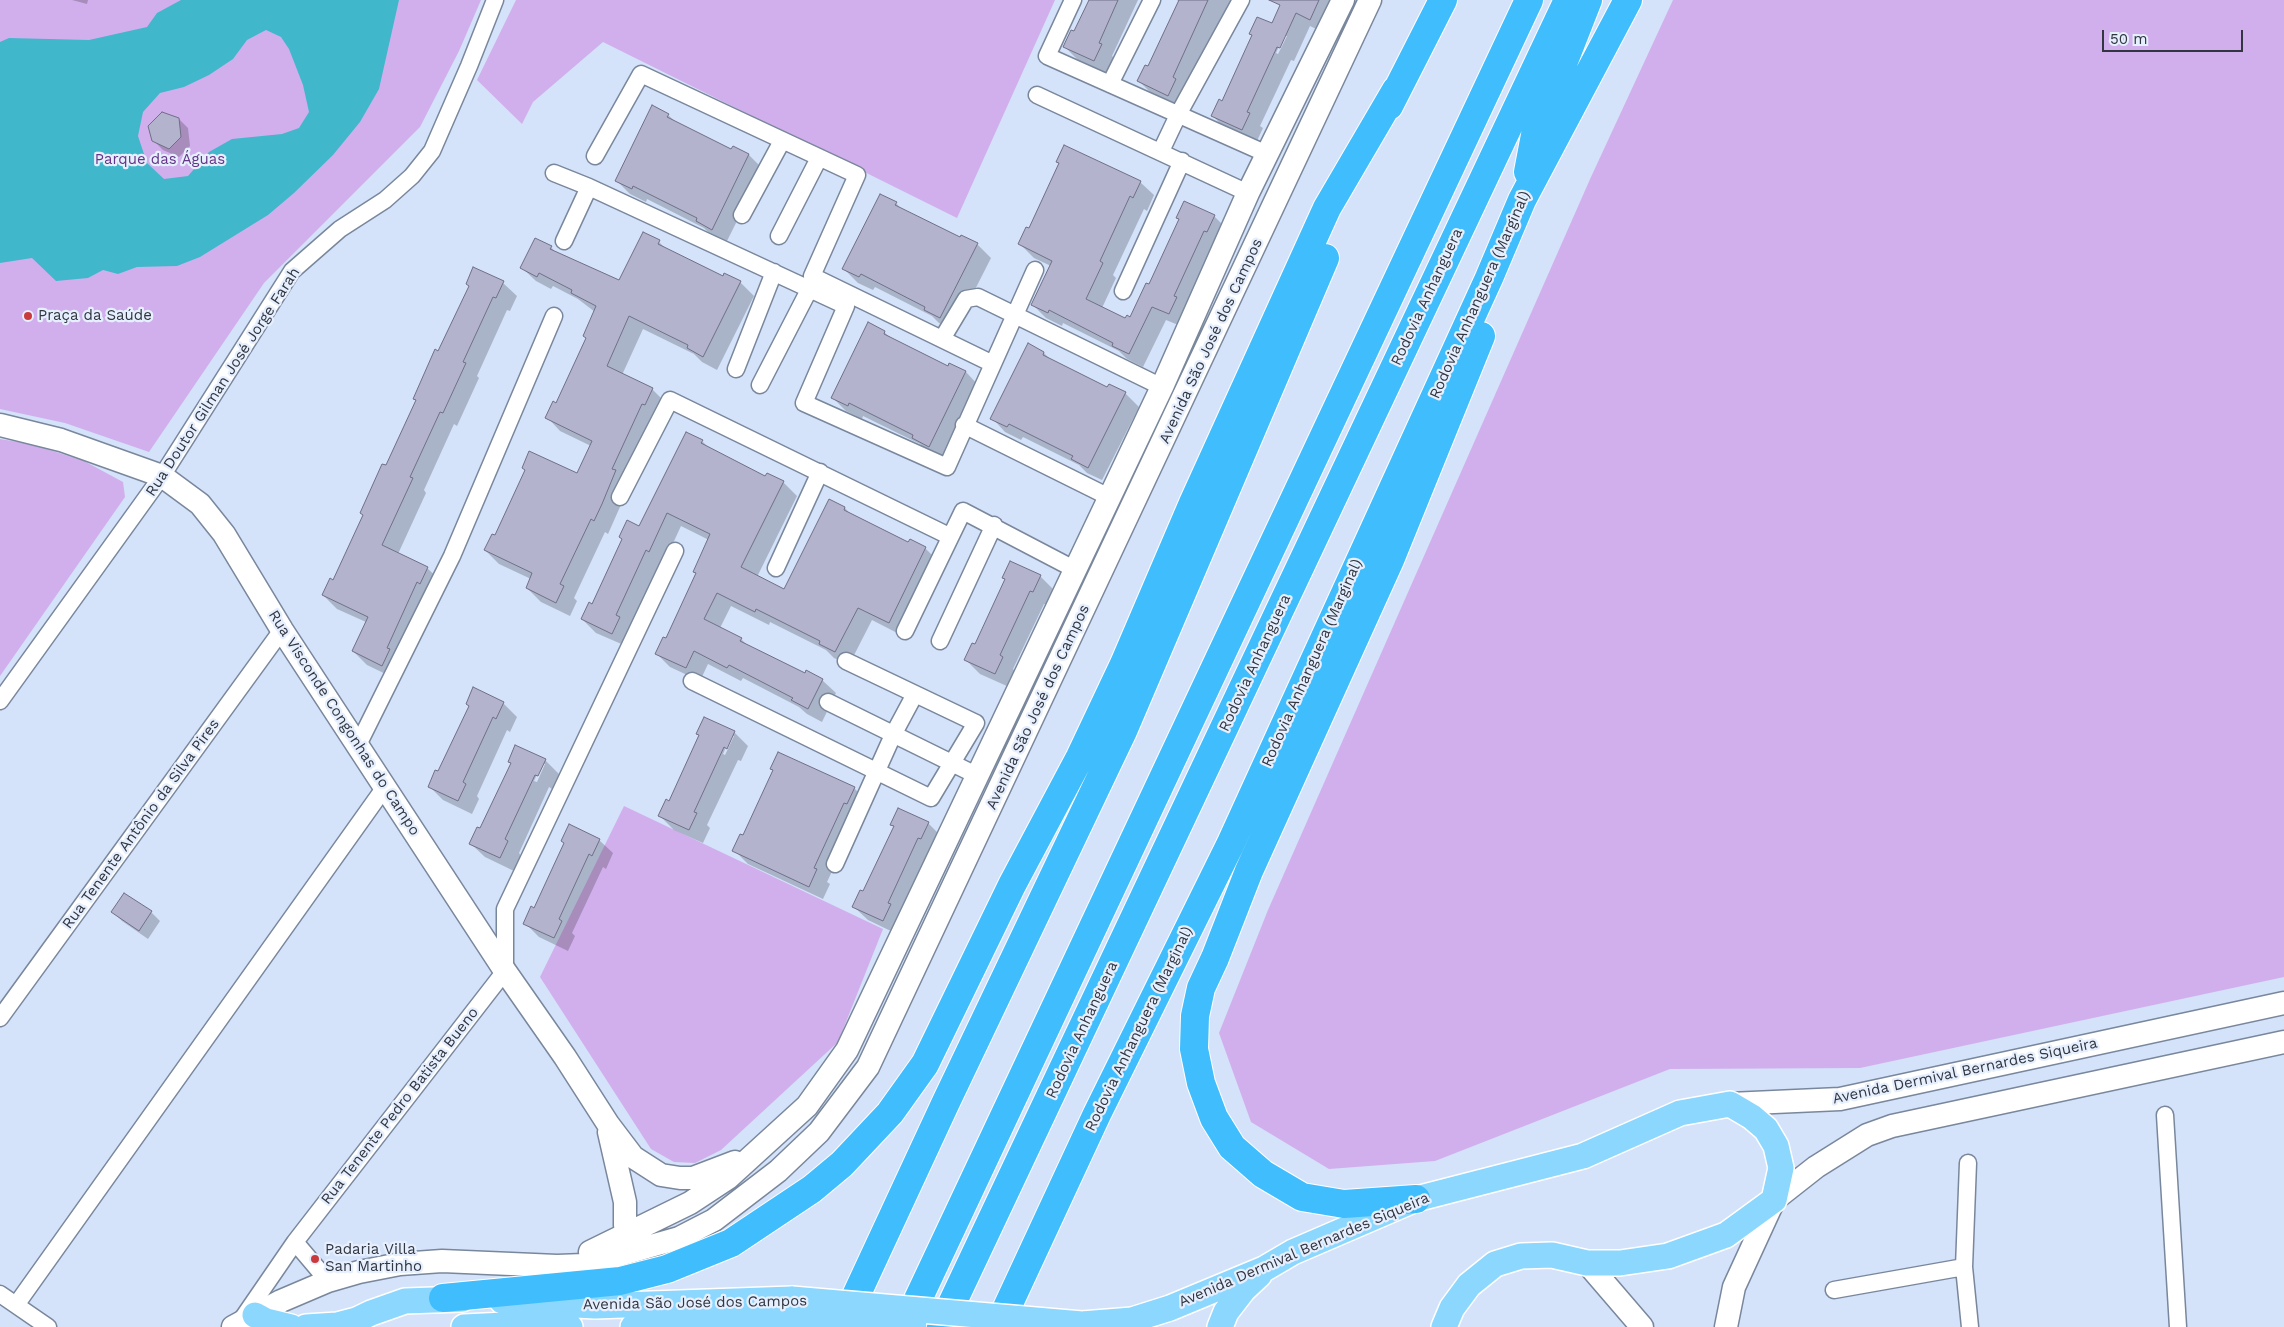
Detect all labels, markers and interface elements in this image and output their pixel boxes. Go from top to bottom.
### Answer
scale bar [2104,20,2245,52]
text: 50 m [2110,30,2147,48]
park label: Parque das Águas [95,151,225,169]
street label: Rodovia Anhanguera (Marginal) [1426,188,1534,402]
street label: Rodovia Anhanguera [1387,226,1467,368]
street label: Avenida São José dos Campos [1155,236,1267,446]
street label: Rua Doutor Gilman José Jorge Farah [142,264,304,500]
place label: Praça da Saúde [38,307,152,325]
marker: Praça da Saúde [22,310,34,322]
street label: Rodovia Anhanguera (Marginal) [1258,556,1366,770]
street label: Rodovia Anhanguera [1215,592,1295,734]
street label: Avenida São José dos Campos [982,602,1094,812]
street label: Rua Visconde Congonhas do Campo [264,607,424,839]
street label: Rua Tenente Antônio da Silva Pires [59,715,223,933]
street label: Rodovia Anhanguera (Marginal) [1081,924,1197,1134]
street label: Rodovia Anhanguera [1042,959,1122,1101]
street label: Rua Tenente Pedro Batista Bueno [317,1004,483,1208]
street label: Avenida Dermival Bernardes Siqueira [1831,1034,2099,1108]
street label: Avenida Dermival Bernardes Siqueira [1176,1189,1432,1311]
place label: Padaria Villa San Martinho [325,1241,422,1276]
marker: Padaria Villa San Martinho [309,1253,321,1265]
street label: Avenida São José dos Campos [583,1292,807,1314]

